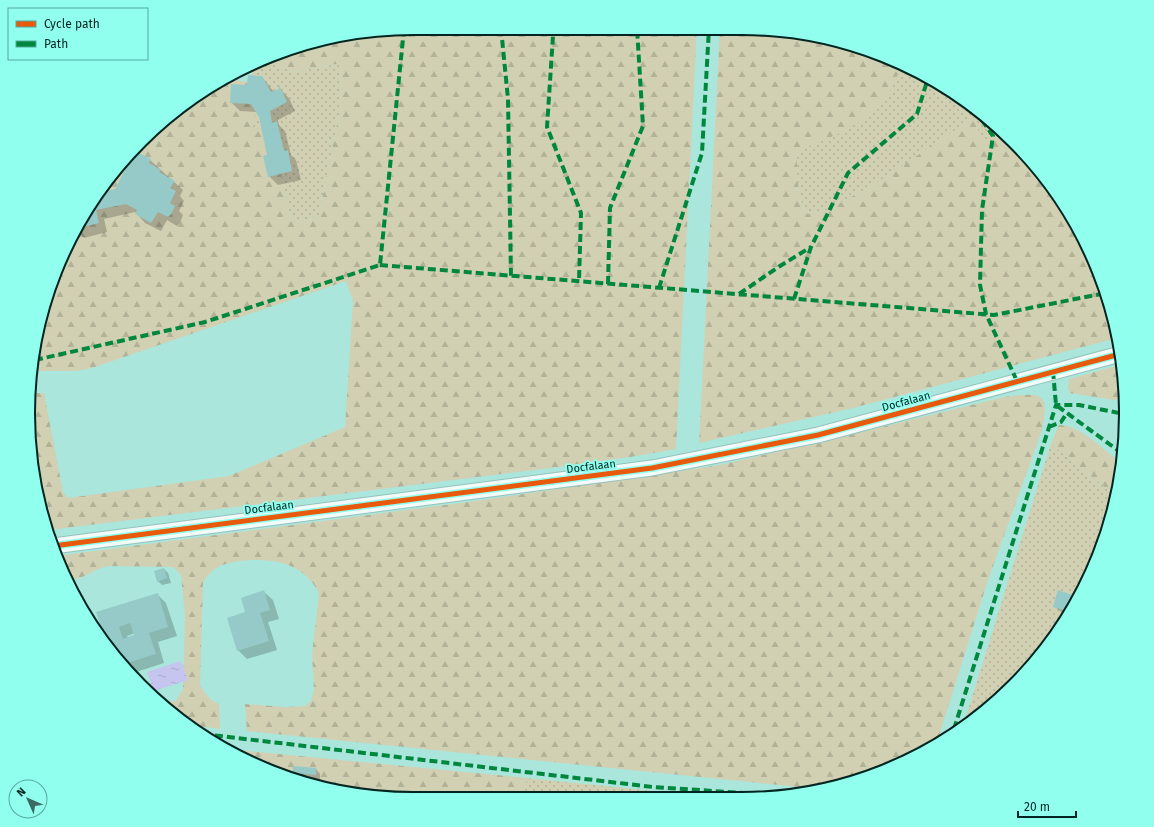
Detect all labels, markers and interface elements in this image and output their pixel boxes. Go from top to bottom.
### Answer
legend [8,8,148,60]
text: Cycle path [44,17,100,31]
text: Path [44,37,68,51]
street label: Docfalaan [880,389,932,414]
street label: Docfalaan [566,457,616,476]
street label: Docfalaan [244,498,294,517]
north arrow [8,779,48,819]
text: N [14,785,28,799]
scale bar [1018,793,1076,819]
text: 20 m [1024,800,1050,814]

